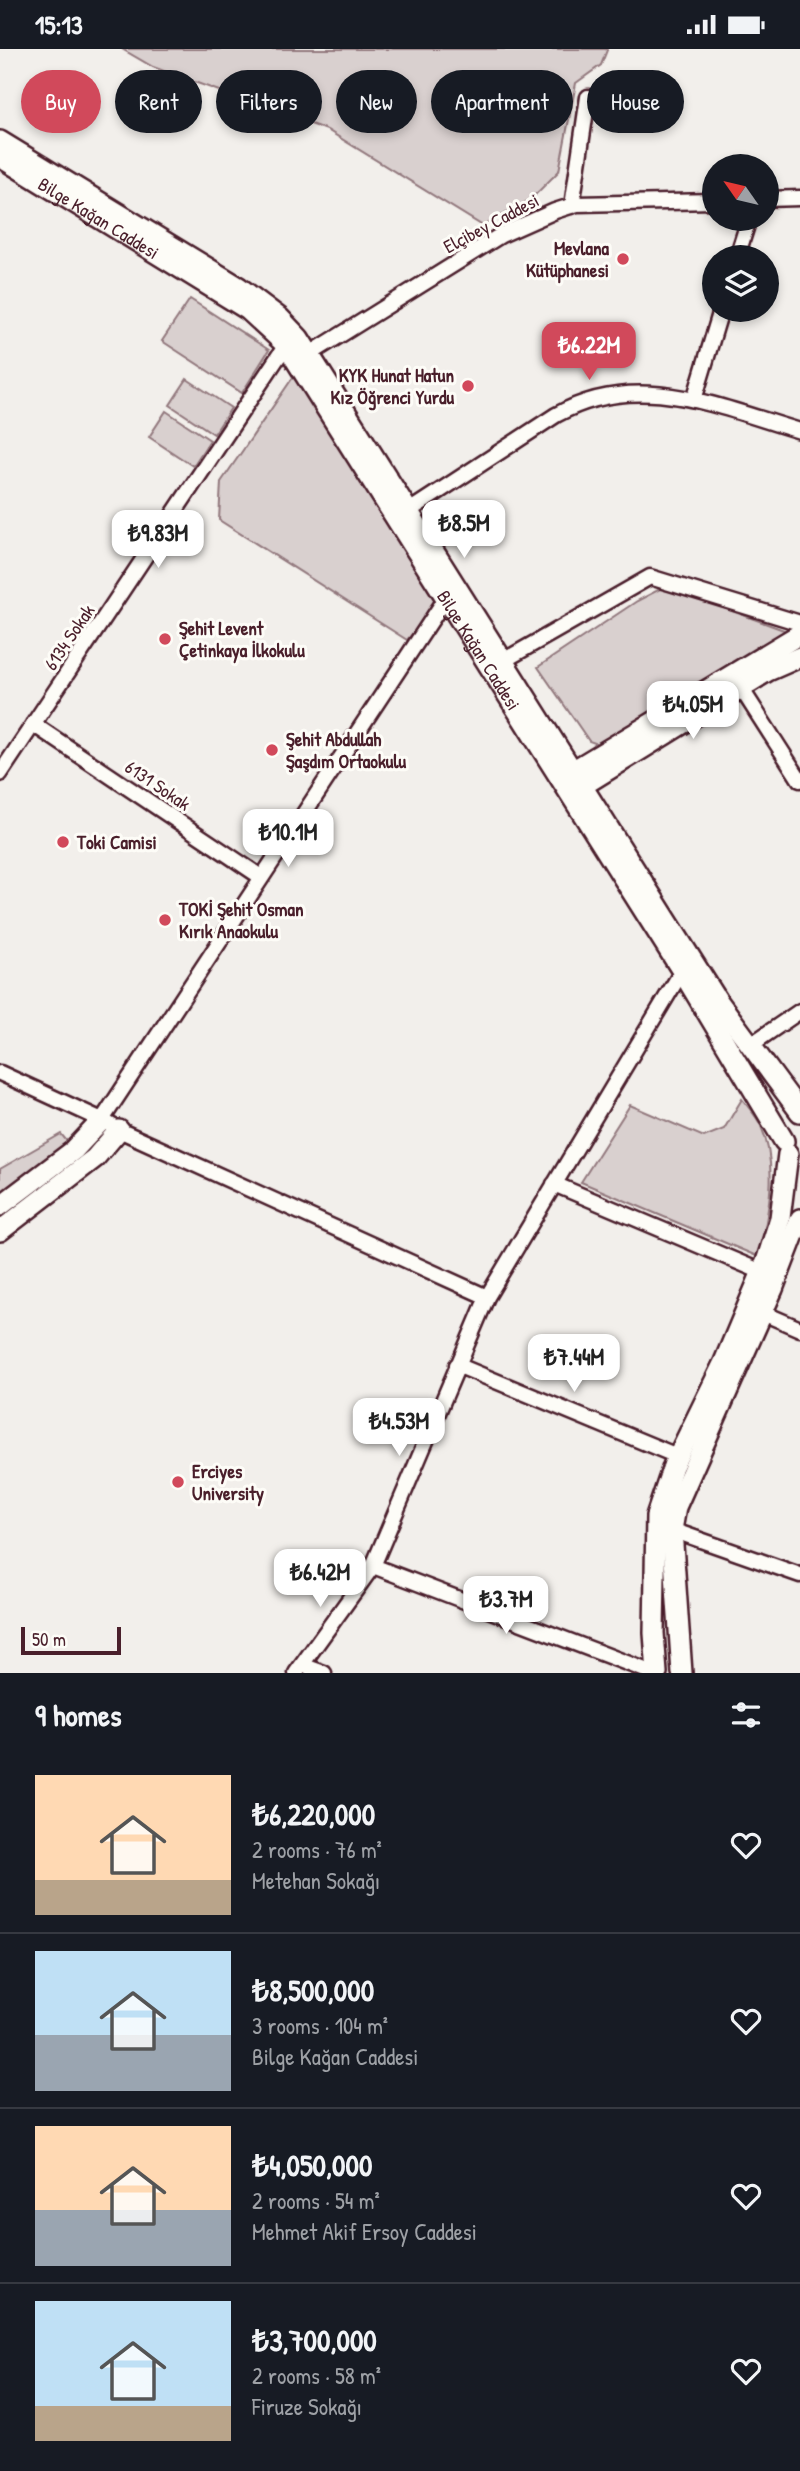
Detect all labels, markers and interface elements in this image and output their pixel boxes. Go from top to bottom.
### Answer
text: 15:13 [35,7,83,42]
chip: Buy [21,70,101,133]
chip: Rent [115,70,202,133]
chip: Filters [216,70,322,133]
chip: New [336,70,417,133]
chip: Apartment [431,70,573,133]
chip: House [587,70,684,133]
north arrow [702,154,779,231]
map controls [702,154,779,322]
street label: Bilge Kağan Caddesi [33,171,164,265]
street label: Elçibey Caddesi [439,187,543,259]
place label: Mevlana Kütüphanesi [526,235,610,284]
button: layers [702,245,779,322]
marker: Mevlana Kütüphanesi [615,251,631,267]
pin: ₺6.22M [532,323,646,382]
text: ₺6.22M [558,329,620,360]
place label: KYK Hunat Hatun Kız Öğrenci Yurdu [330,362,454,411]
marker: KYK Hunat Hatun Kız Öğrenci Yurdu [460,378,476,394]
pin: ₺8.5M [415,501,513,560]
text: ₺8.5M [438,507,490,538]
pin: ₺9.83M [101,511,215,570]
text: ₺9.83M [128,517,188,548]
street label: Bilge Kağan Caddesi [431,585,527,715]
street label: 6134 Sokak [38,599,101,675]
place label: Şehit Levent Çetinkaya İlkokulu [179,615,305,664]
marker: Şehit Levent Çetinkaya İlkokulu [157,631,173,647]
pin: ₺4.05M [636,681,750,741]
text: ₺4.05M [663,688,723,719]
place label: Şehit Abdullah Şaşdım Ortaokulu [286,726,406,774]
marker: Şehit Abdullah Şaşdım Ortaokulu [264,742,280,758]
street label: 6131 Sokak [120,754,196,816]
pin: ₺10.1M [231,809,345,869]
text: ₺10.1M [259,816,317,847]
place label: Toki Camisi [76,829,157,855]
marker: Toki Camisi [55,834,71,850]
place label: TOKİ Şehit Osman Kırık Anaokulu [178,896,304,944]
marker: TOKİ Şehit Osman Kırık Anaokulu [157,912,173,928]
pin: ₺7.44M [517,1335,631,1394]
text: ₺7.44M [544,1341,604,1372]
pin: ₺4.53M [342,1399,456,1458]
text: ₺4.53M [369,1405,429,1436]
place label: Erciyes University [192,1458,264,1507]
marker: Erciyes University [170,1474,186,1490]
pin: ₺6.42M [263,1549,377,1609]
text: ₺6.42M [290,1556,350,1587]
pin: ₺3.7M [457,1577,555,1636]
text: ₺3.7M [479,1583,533,1614]
scale bar [21,1624,121,1656]
text: 50 m [32,1626,66,1652]
text: 9 homes [35,1695,122,1735]
icon: filters [727,1696,765,1734]
text: ₺6,220,000 [252,1794,375,1834]
icon: home [91,1803,175,1887]
icon: heart [727,1826,765,1864]
text: 2 rooms · 76 m² [252,1834,382,1865]
text: Metehan Sokağı [252,1865,380,1896]
text: ₺8,500,000 [252,1970,374,2010]
icon: home [91,1979,175,2063]
icon: heart [727,2002,765,2040]
text: 3 rooms · 104 m² [252,2010,388,2041]
text: Bilge Kağan Caddesi [252,2041,418,2072]
text: ₺4,050,000 [252,2145,372,2185]
icon: home [91,2154,175,2238]
icon: heart [727,2177,765,2215]
text: 2 rooms · 54 m² [252,2185,380,2216]
text: Mehmet Akif Ersoy Caddesi [252,2216,477,2247]
text: ₺3,700,000 [252,2320,377,2360]
icon: home [91,2329,175,2413]
icon: heart [727,2352,765,2390]
text: 2 rooms · 58 m² [252,2360,381,2391]
text: Firuze Sokağı [252,2391,362,2422]

